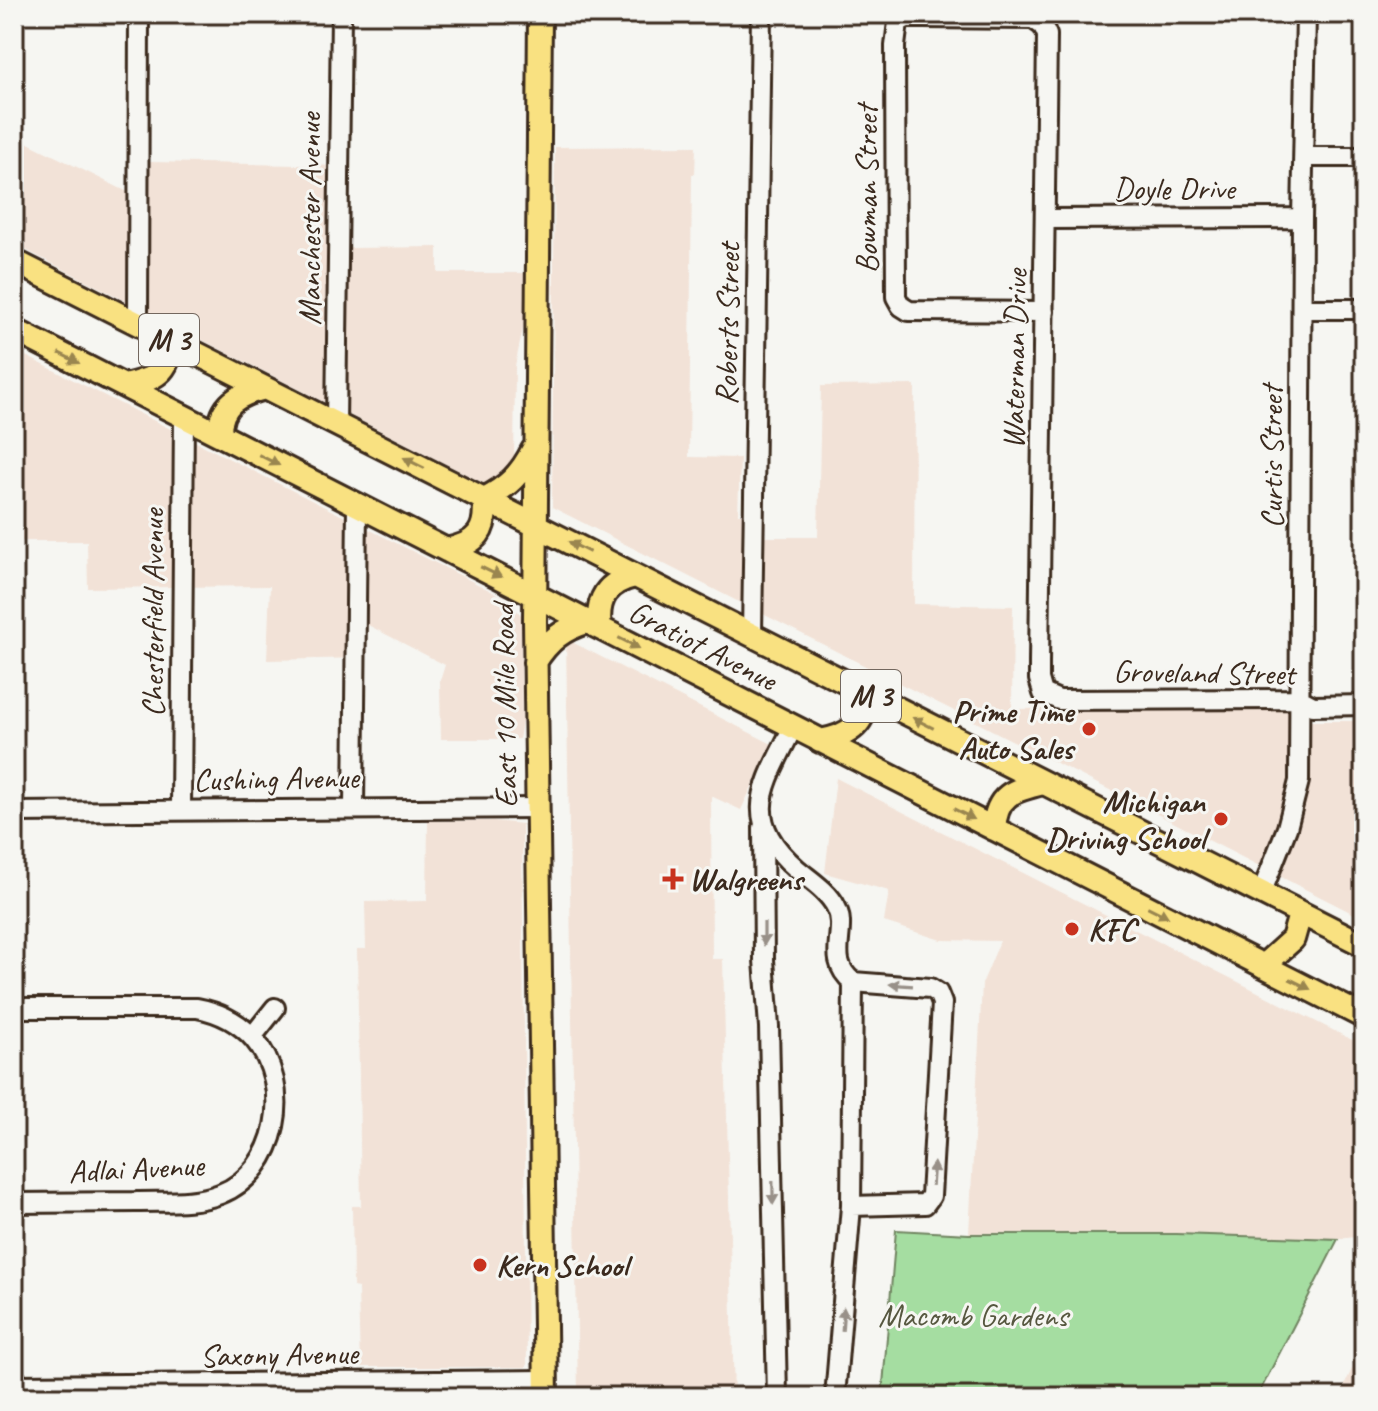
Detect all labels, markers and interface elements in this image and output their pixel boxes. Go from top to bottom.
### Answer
street label: Bowman Street [846,100,887,273]
street label: Manchester Avenue [289,110,330,325]
street label: Doyle Drive [1113,168,1237,209]
street label: Roberts Street [706,239,749,406]
street label: Waterman Drive [992,266,1037,449]
road number: M 3 [139,314,199,366]
one-way arrow [58,352,81,365]
street label: Curtis Street [1251,381,1292,529]
one-way arrow [258,453,281,466]
one-way arrow [403,457,426,470]
street label: Chesterfield Avenue [132,506,173,717]
one-way arrow [568,541,591,554]
one-way arrow [479,565,502,579]
street label: Gratiot Avenue [622,591,786,701]
street label: East 10 Mile Road [482,599,527,808]
one-way arrow [618,637,641,650]
street label: Groveland Street [1113,650,1299,695]
road number: M 3 [841,670,901,722]
place label: Prime Time Auto Sales [952,691,1076,769]
one-way arrow [912,716,935,729]
marker: Prime Time Auto Sales [1080,720,1098,738]
street label: Cushing Avenue [193,757,362,800]
place label: Michigan Driving School [1046,781,1211,859]
one-way arrow [953,808,976,821]
marker: Michigan Driving School [1212,810,1230,828]
place label: Walgreens [689,859,806,900]
marker: Walgreens [664,870,682,888]
one-way arrow [1147,906,1170,919]
place label: KFC [1088,909,1140,950]
marker: KFC [1063,920,1081,938]
one-way arrow [758,922,770,947]
one-way arrow [1288,977,1311,991]
one-way arrow [888,978,913,991]
street label: Adlai Avenue [67,1144,207,1193]
one-way arrow [927,1161,940,1186]
one-way arrow [767,1181,780,1206]
place label: Kern School [496,1245,634,1286]
marker: Kern School [471,1256,489,1274]
park label: Macomb Gardens [878,1295,1071,1336]
one-way arrow [837,1306,850,1331]
street label: Saxony Avenue [200,1333,361,1376]

